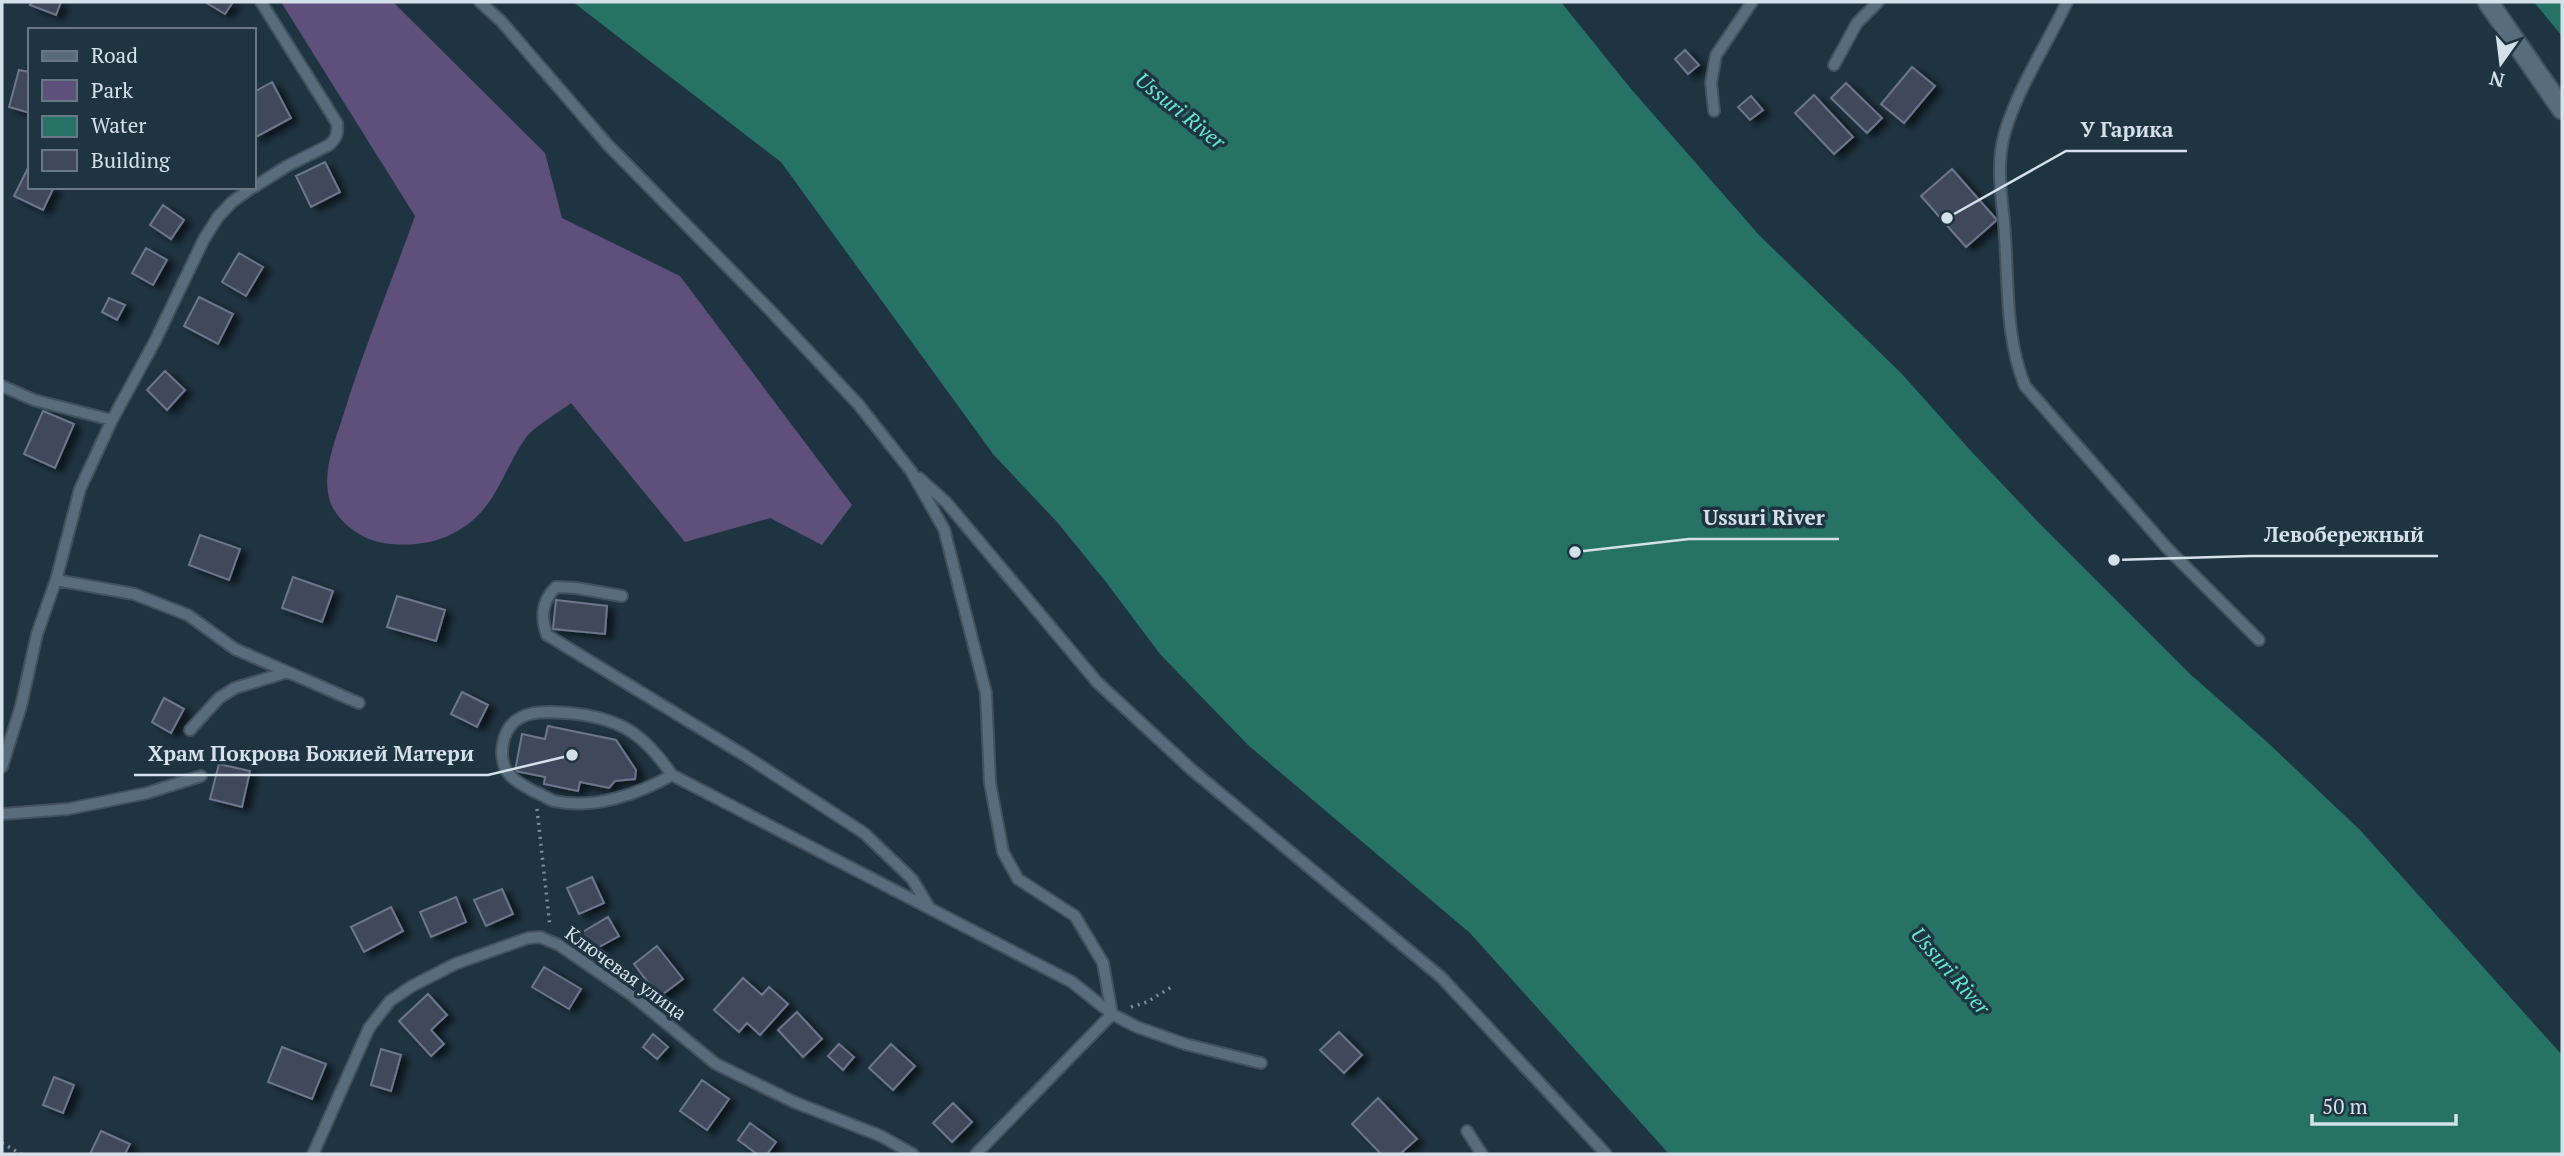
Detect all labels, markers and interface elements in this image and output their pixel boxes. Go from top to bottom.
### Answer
legend [28,28,256,189]
north arrow [2466,28,2536,98]
text: Road [91,41,138,69]
water label: Ussuri River [1130,65,1232,156]
text: N [2486,66,2507,94]
text: Park [91,76,133,104]
callout: У Гарика [2066,109,2187,151]
text: Water [91,111,146,139]
text: У Гарика [2080,115,2174,143]
text: Building [91,146,171,174]
callout: Ussuri River [1689,497,1839,539]
text: Ussuri River [1703,503,1825,531]
callout: Левобережный [2250,514,2438,556]
text: Левобережный [2263,520,2424,548]
callout: Храм Покрова Божией Матери [134,733,488,775]
text: Храм Покрова Божией Матери [148,739,474,767]
street label: Ключевая улица [561,920,692,1025]
water label: Ussuri River [1905,921,1997,1021]
scale bar [2312,1082,2456,1126]
text: 50 m [2322,1092,2368,1120]

